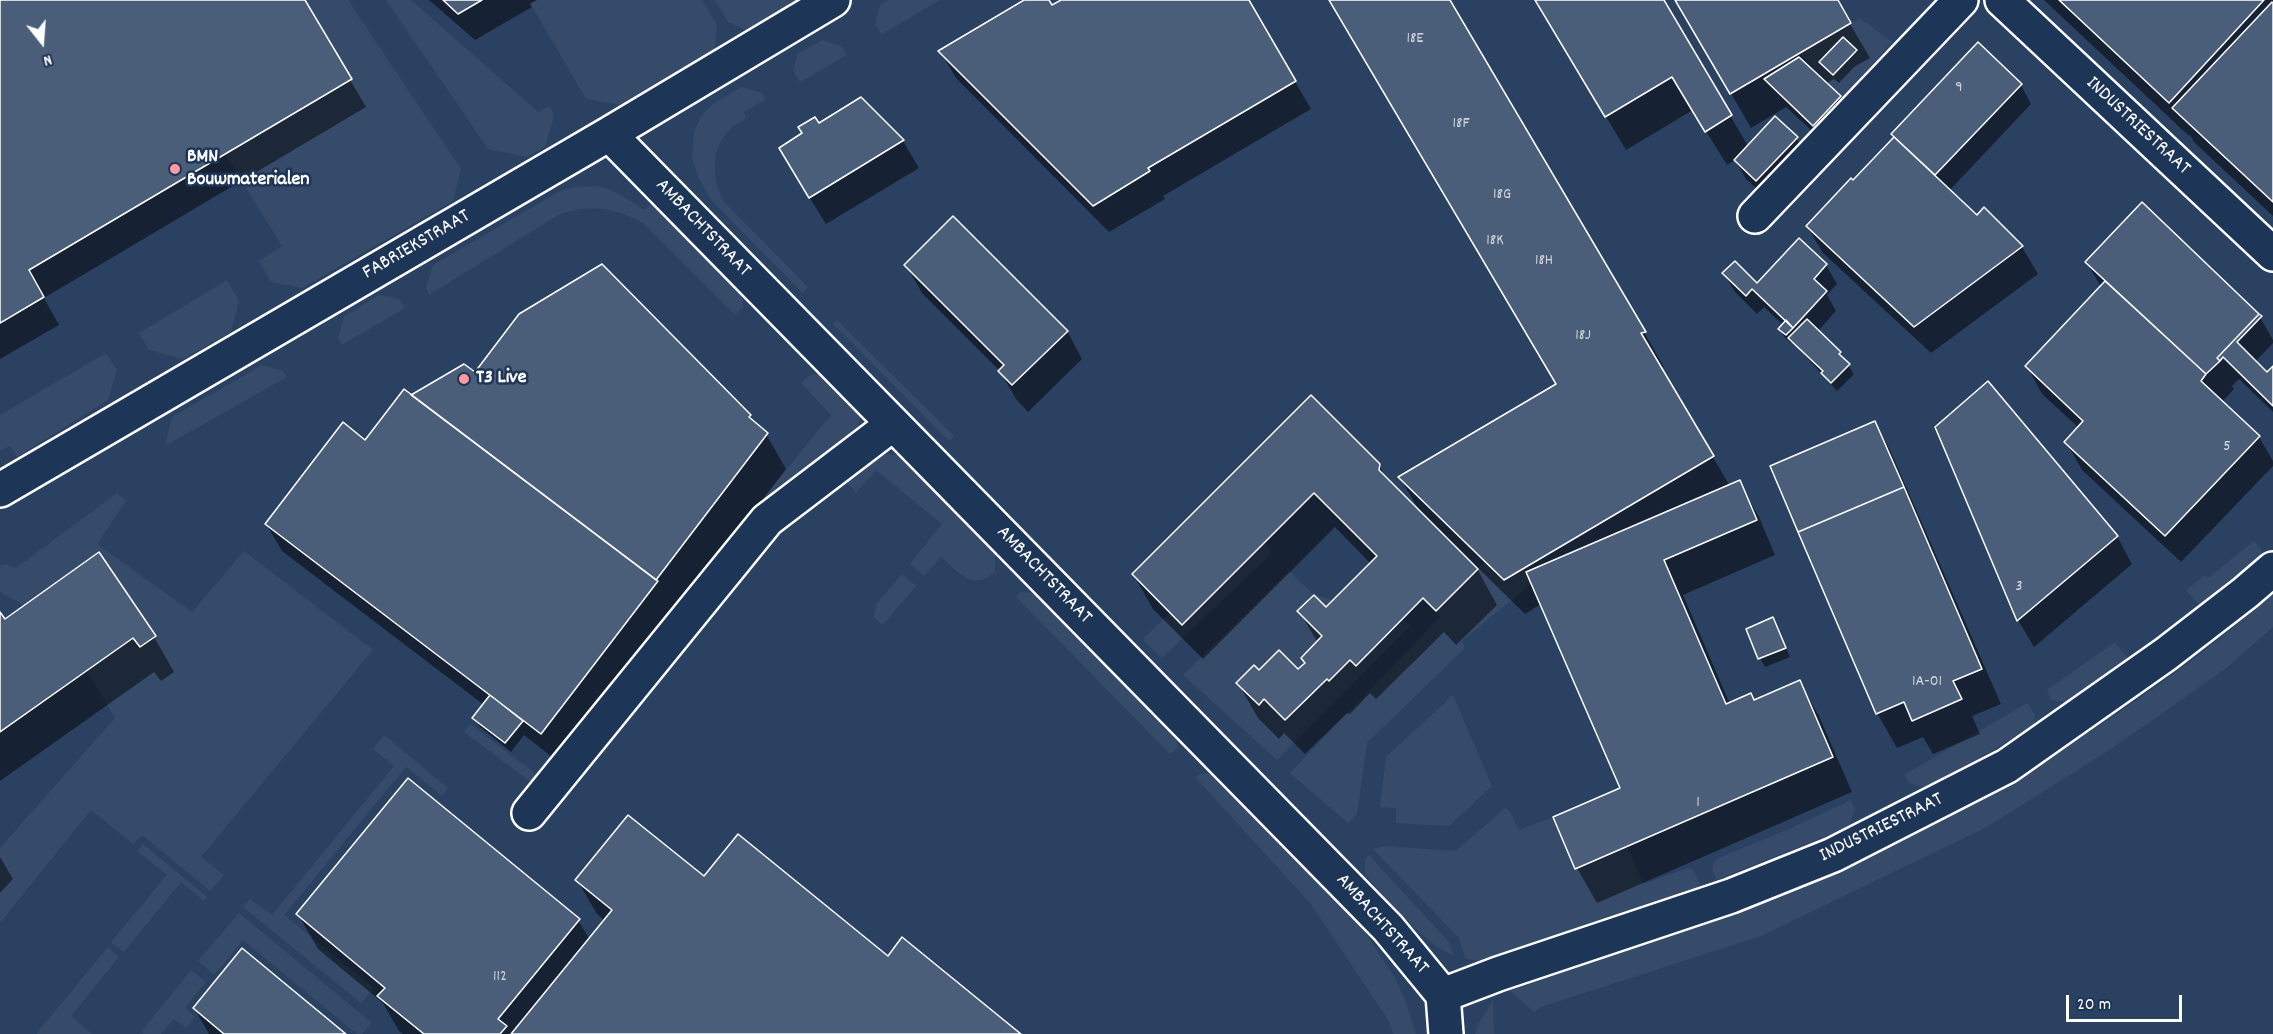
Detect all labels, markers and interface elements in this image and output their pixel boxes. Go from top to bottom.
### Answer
north arrow [12,12,72,72]
house number: 18E [1406,30,1424,50]
text: N [40,48,55,72]
street label: INDUSTRIESTRAAT [2080,72,2194,182]
house number: 9 [1955,79,1963,99]
house number: 18F [1452,115,1470,135]
place label: BMN Bouwmaterialen [187,146,309,193]
marker: BMN Bouwmaterialen [168,162,182,176]
street label: AMBACHTSTRAAT [649,175,755,283]
house number: 18G [1493,186,1511,206]
street label: FABRIEKSTRAAT [359,206,475,286]
house number: 18K [1486,232,1504,252]
house number: 18H [1535,252,1553,272]
house number: 18J [1575,327,1591,347]
place label: T3 Live [476,367,526,391]
marker: T3 Live [457,372,471,386]
house number: 5 [2223,438,2231,458]
street label: AMBACHTSTRAAT [990,522,1096,630]
house number: 3 [2015,578,2023,598]
house number: 1A-01 [1912,673,1942,693]
street label: INDUSTRIESTRAAT [1816,789,1948,869]
house number: 1 [1696,794,1700,814]
street label: AMBACHTSTRAAT [1329,870,1433,980]
house number: 112 [493,968,507,988]
scale bar [2069,983,2184,1021]
text: 20 m [2077,993,2111,1018]

